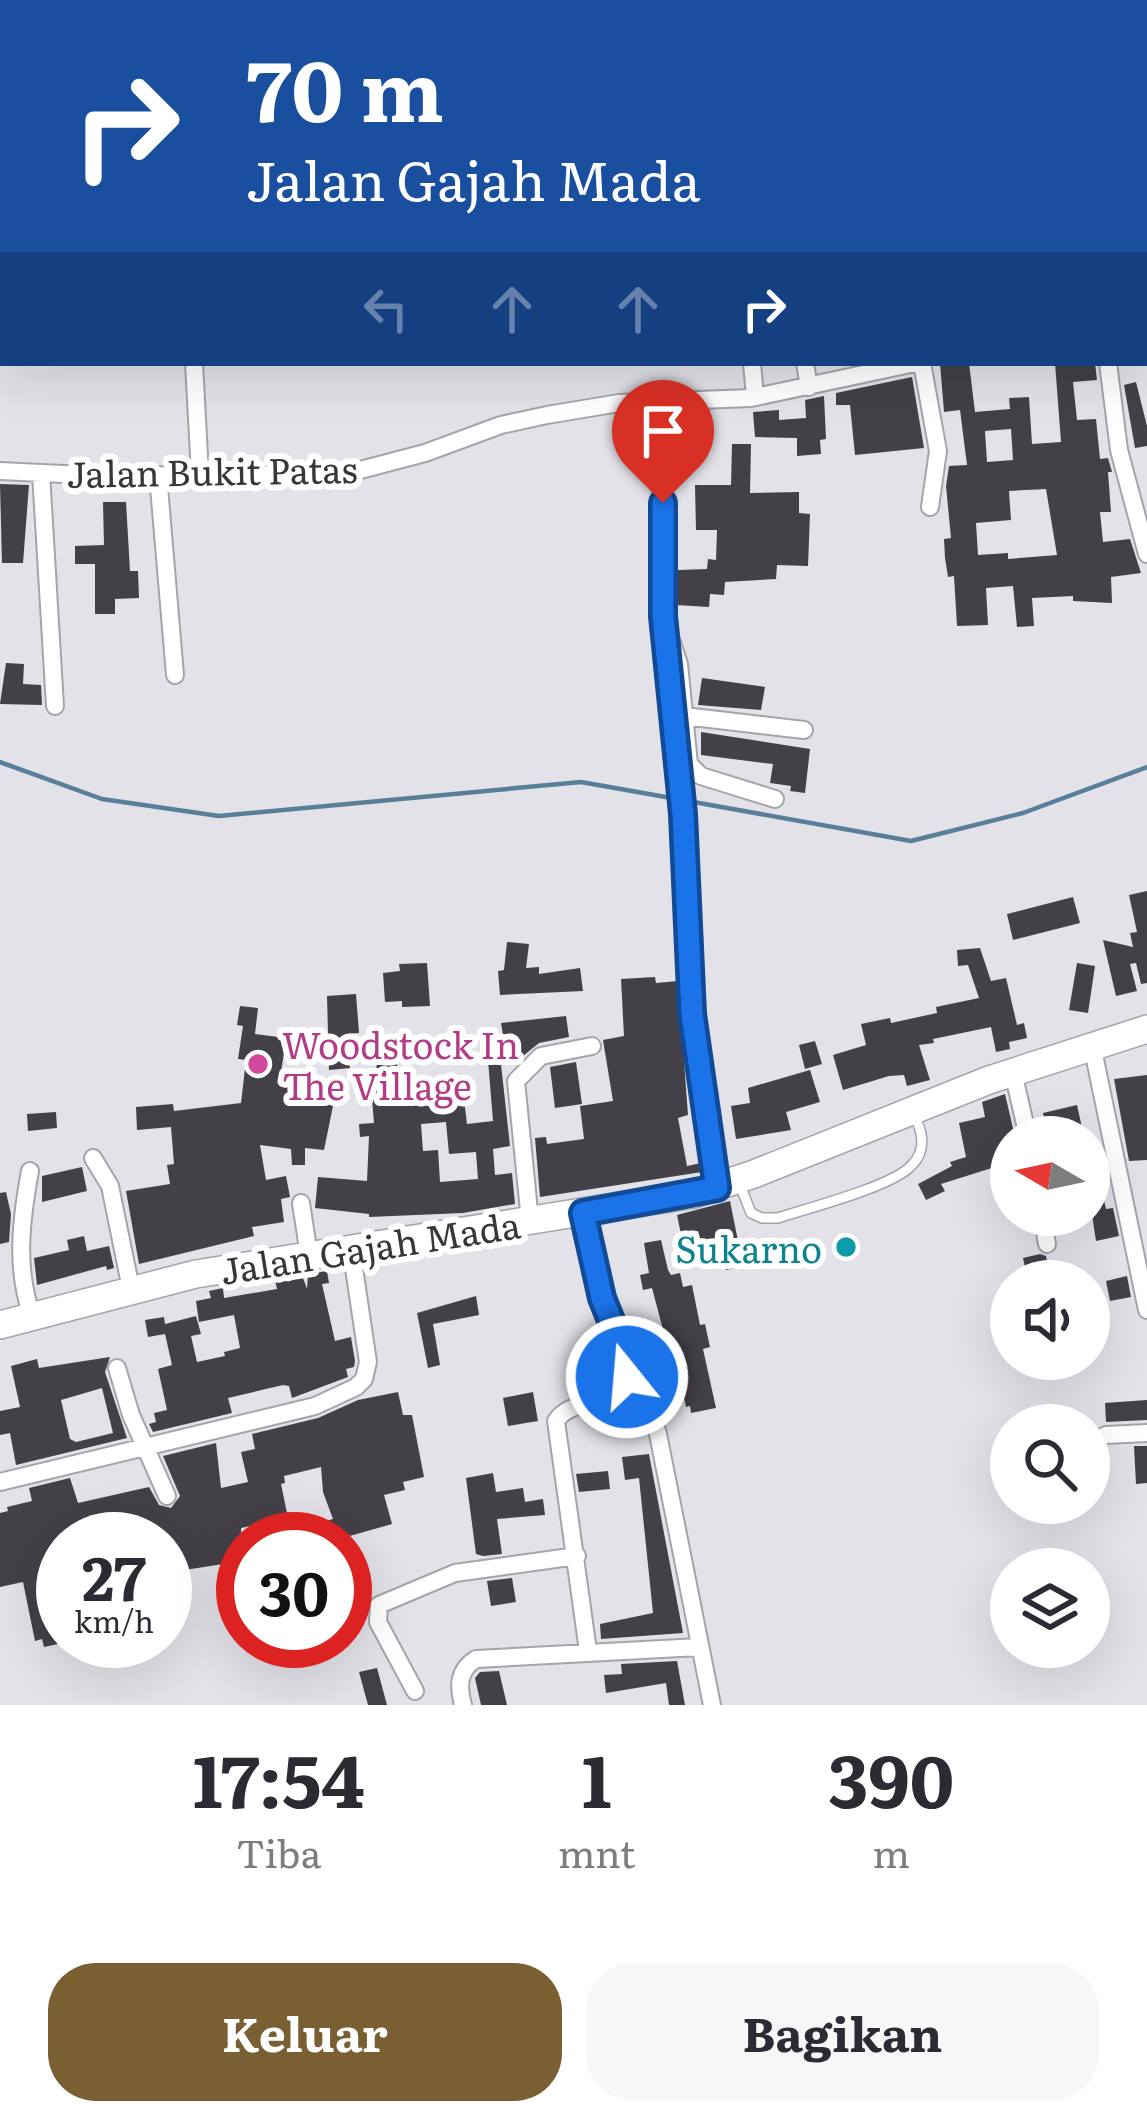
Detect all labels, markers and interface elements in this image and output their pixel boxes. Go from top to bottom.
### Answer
text: 70 m [246,23,444,148]
icon: right [48,48,204,204]
text: Jalan Gajah Mada [246,137,701,218]
icon: left [353,276,419,342]
icon: ahead [479,276,545,342]
icon: ahead [605,276,671,342]
icon: right [731,276,797,342]
pin [612,380,714,503]
icon: arrive [630,398,696,464]
street label: Jalan Bukit Patas [66,441,358,499]
place label: Woodstock In The Village [282,1017,519,1111]
marker: Woodstock In The Village [245,1051,271,1077]
north arrow [990,1116,1110,1236]
map controls [990,1116,1110,1668]
street label: Jalan Gajah Mada [216,1196,524,1296]
place label: Sukarno [675,1221,822,1274]
marker: Sukarno [833,1234,859,1260]
button: sound [990,1260,1110,1380]
position arrow [564,1314,690,1440]
button: search [990,1404,1110,1524]
speed limit sign: 30 [216,1512,372,1668]
text: 27 [82,1530,146,1619]
button: layers [990,1548,1110,1668]
text: km/h [74,1598,154,1642]
text: 17:54 [193,1723,365,1830]
text: 1 [582,1723,611,1830]
text: 390 [828,1723,954,1830]
text: Tiba [236,1822,321,1880]
text: mnt [558,1822,635,1880]
text: m [872,1822,910,1880]
button: Keluar [48,1963,562,2101]
button: Bagikan [586,1963,1099,2101]

